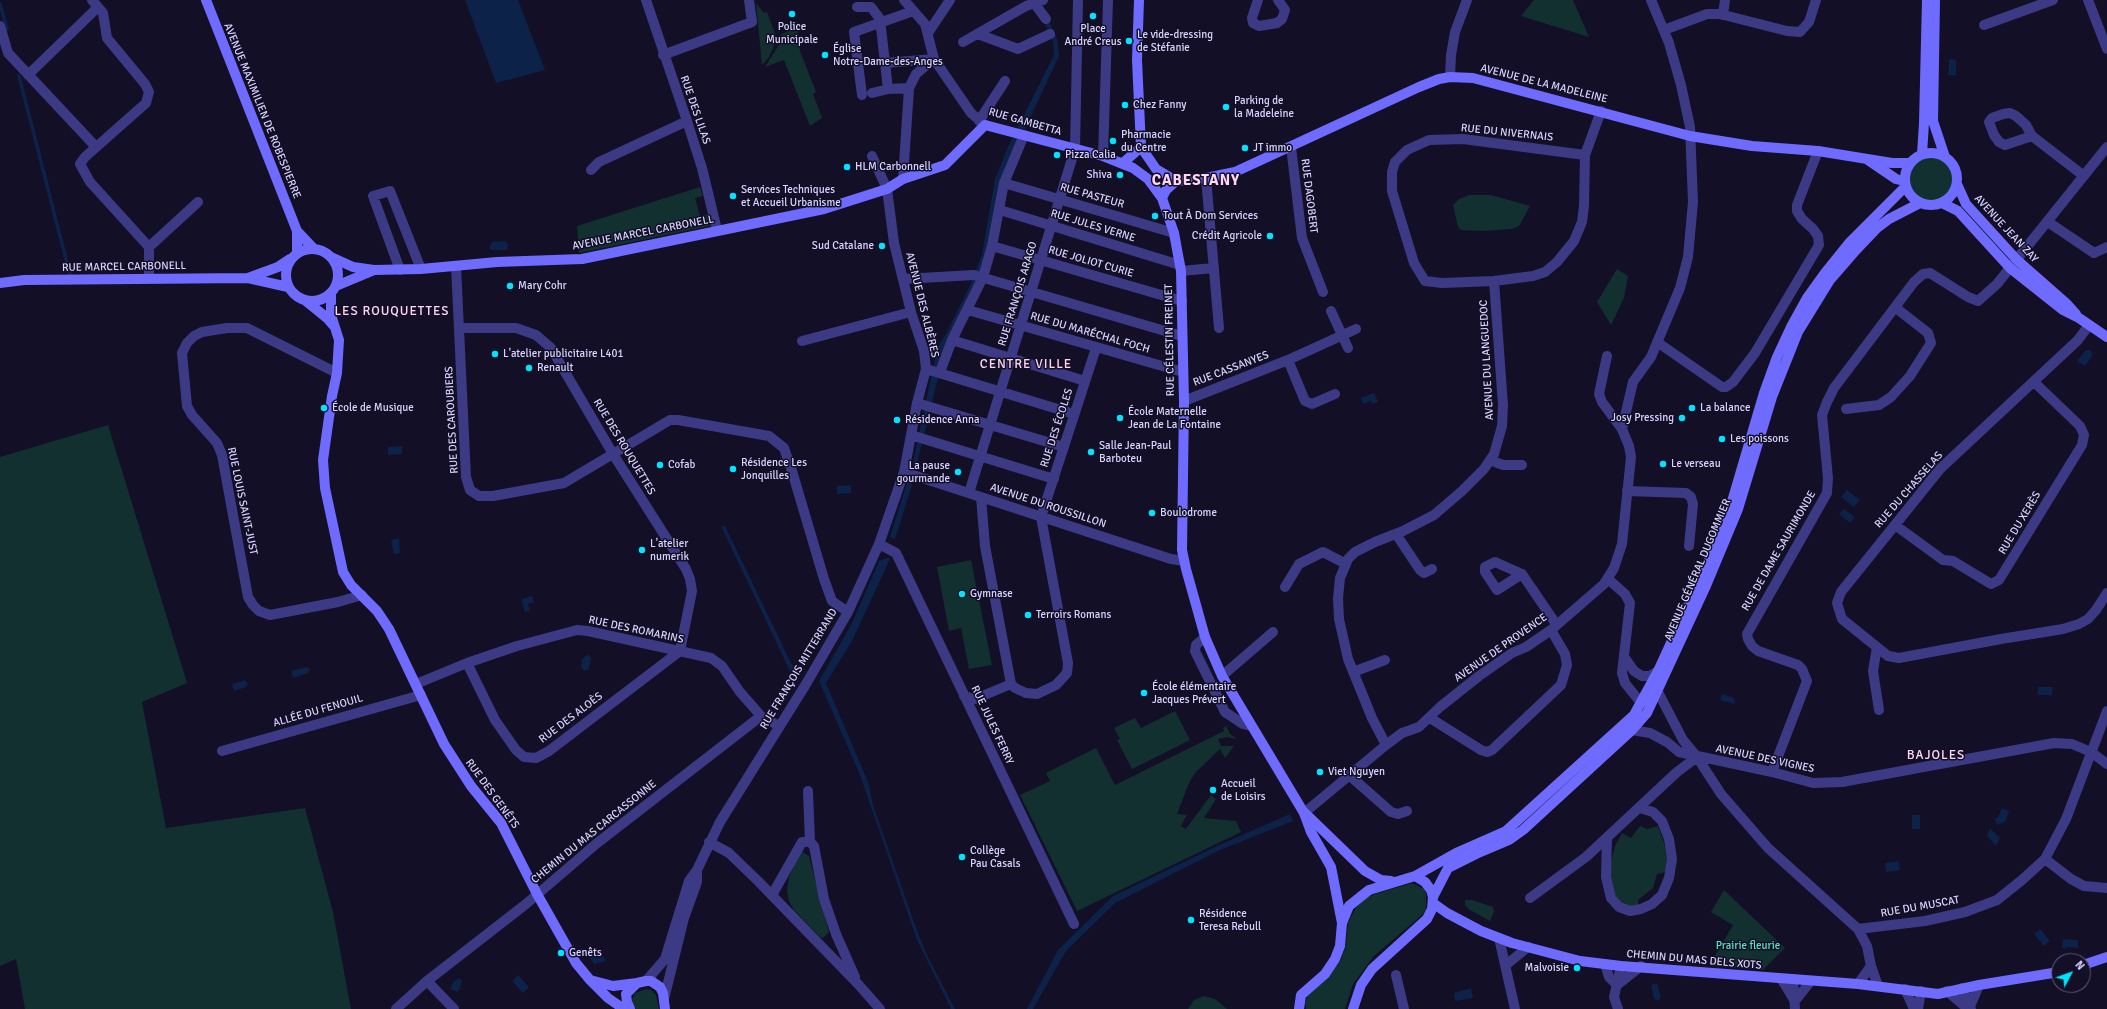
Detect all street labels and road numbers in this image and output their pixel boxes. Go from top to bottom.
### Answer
street label: AVENUE MAXIMILIEN DE ROBESPIERRE [221,21,303,201]
street label: AVENUE DE LA MADELEINE [1479,62,1609,106]
street label: RUE DES LILAS [677,74,713,146]
street label: RUE GAMBETTA [987,105,1063,139]
street label: RUE DU NIVERNAIS [1460,122,1554,144]
street label: RUE DAGOBERT [1298,158,1320,234]
street label: RUE PASTEUR [1058,181,1126,211]
street label: AVENUE JEAN ZAY [1971,192,2041,266]
street label: RUE JULES VERNE [1049,207,1137,245]
street label: AVENUE MARCEL CARBONELL [571,213,715,253]
street label: RUE FRANÇOIS ARAGO [996,240,1040,348]
street label: RUE JOLIOT CURIE [1047,243,1135,281]
street label: AVENUE DES ALBÈRES [903,251,941,359]
street label: RUE MARCEL CARBONELL [62,259,186,275]
street label: RUE CÉLESTIN FREINET [1162,284,1178,396]
street label: AVENUE DU LANGUEDOC [1477,299,1497,421]
street label: RUE DU MARÉCHAL FOCH [1029,310,1151,356]
street label: RUE CASSANYES [1191,348,1271,390]
street label: RUE DES CAROUBIERS [443,366,461,474]
street label: RUE DES ÉCOLES [1038,387,1076,469]
street label: RUE DES ROUQUETTES [590,397,658,497]
street label: RUE LOUIS SAINT-JUST [224,446,260,556]
street label: RUE DU CHASSELAS [1872,449,1946,531]
street label: AVENUE DU ROUSSILLON [988,481,1108,531]
street label: RUE DE DAME SAURIMONDE [1739,489,1819,613]
street label: RUE DU XERÈS [1996,489,2044,557]
street label: AVENUE GÉNÉRAL DUGOMMIER [1662,497,1734,643]
street label: RUE FRANÇOIS MITTERRAND [758,606,840,732]
street label: AVENUE DE PROVENCE [1452,611,1550,685]
street label: RUE DES ROMARINS [587,613,685,647]
street label: RUE JULES FERRY [968,683,1016,767]
street label: RUE DES ALOÈS [537,690,605,746]
street label: ALLÉE DU FENOUIL [272,692,364,730]
street label: AVENUE DES VIGNES [1714,742,1816,776]
street label: RUE DES GENÊTS [462,757,522,831]
street label: CHEMIN DU MAS CARCASSONNE [529,777,659,887]
street label: RUE DU MUSCAT [1880,894,1960,920]
street label: CHEMIN DU MAS DELS XOTS [1626,948,1762,972]

